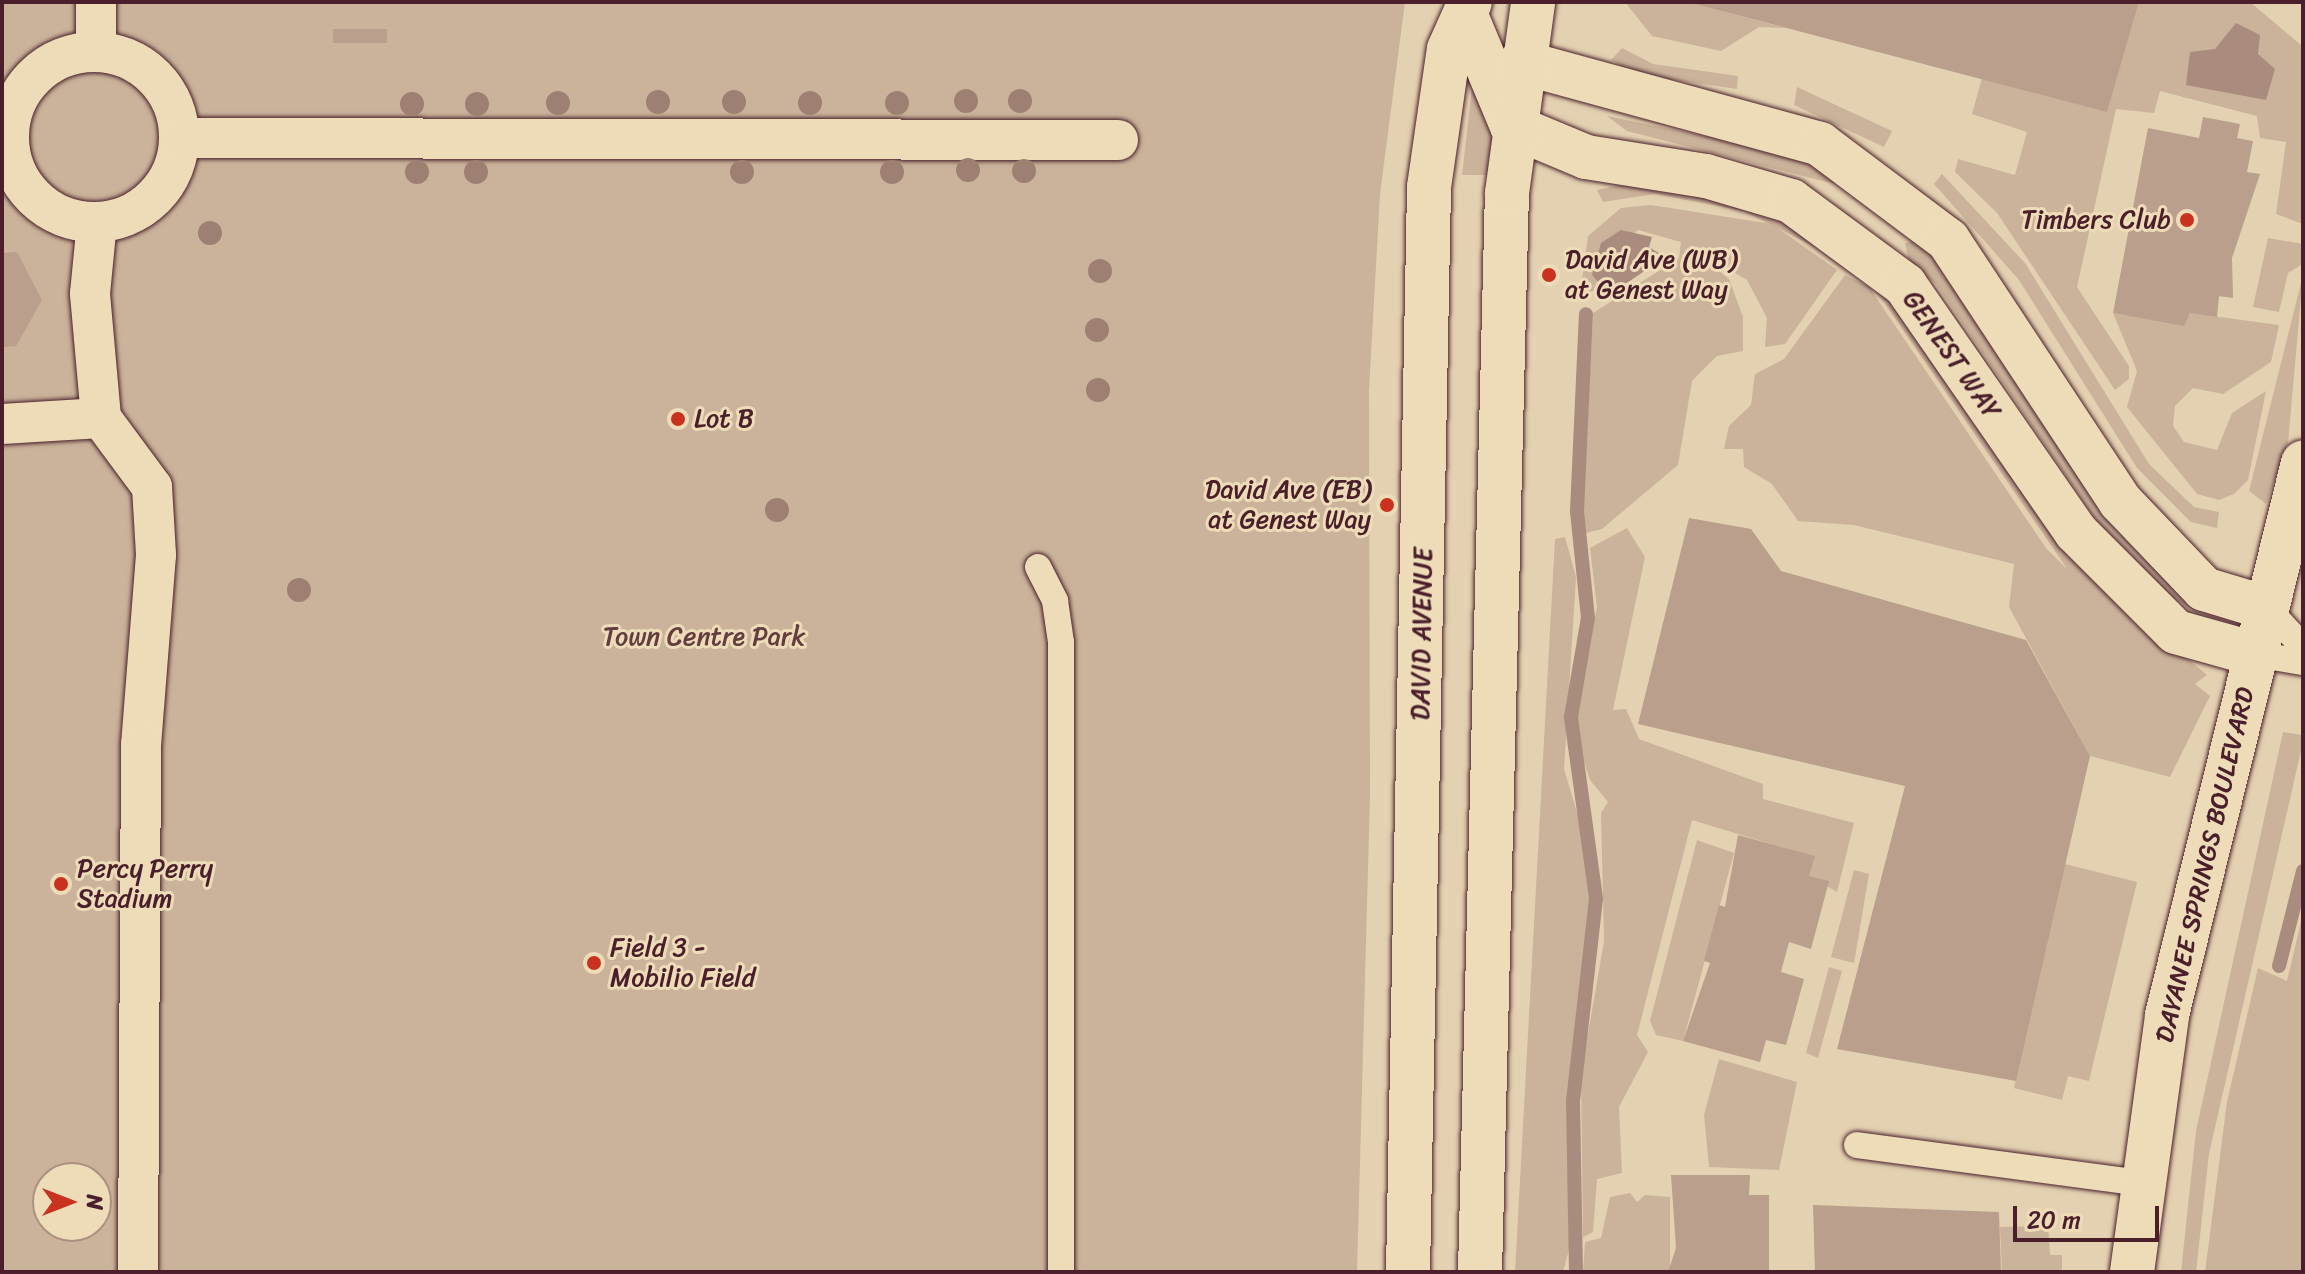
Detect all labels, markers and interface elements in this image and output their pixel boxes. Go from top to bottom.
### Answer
place label: Timbers Club [2021,204,2171,236]
marker: Timbers Club [2178,211,2196,229]
place label: David Ave (WB) at Genest Way [1565,244,1738,306]
marker: David Ave (WB) at Genest Way [1540,266,1558,284]
street label: GENEST WAY [1897,285,2007,425]
place label: Lot B [694,403,754,435]
marker: Lot B [669,410,687,428]
place label: David Ave (EB) at Genest Way [1204,474,1371,536]
marker: David Ave (EB) at Genest Way [1378,496,1396,514]
street label: DAVID AVENUE [1405,546,1439,722]
park label: Town Centre Park [602,621,806,653]
street label: DAYANEE SPRINGS BOULEVARD [2149,683,2261,1047]
place label: Percy Perry Stadium [77,853,214,914]
marker: Percy Perry Stadium [52,875,70,893]
place label: Field 3 - Mobilio Field [610,932,756,994]
marker: Field 3 - Mobilio Field [585,954,603,972]
north arrow [32,1162,112,1242]
scale bar [2017,1190,2163,1240]
text: N [75,1194,114,1210]
text: 20 m [2027,1199,2081,1241]

